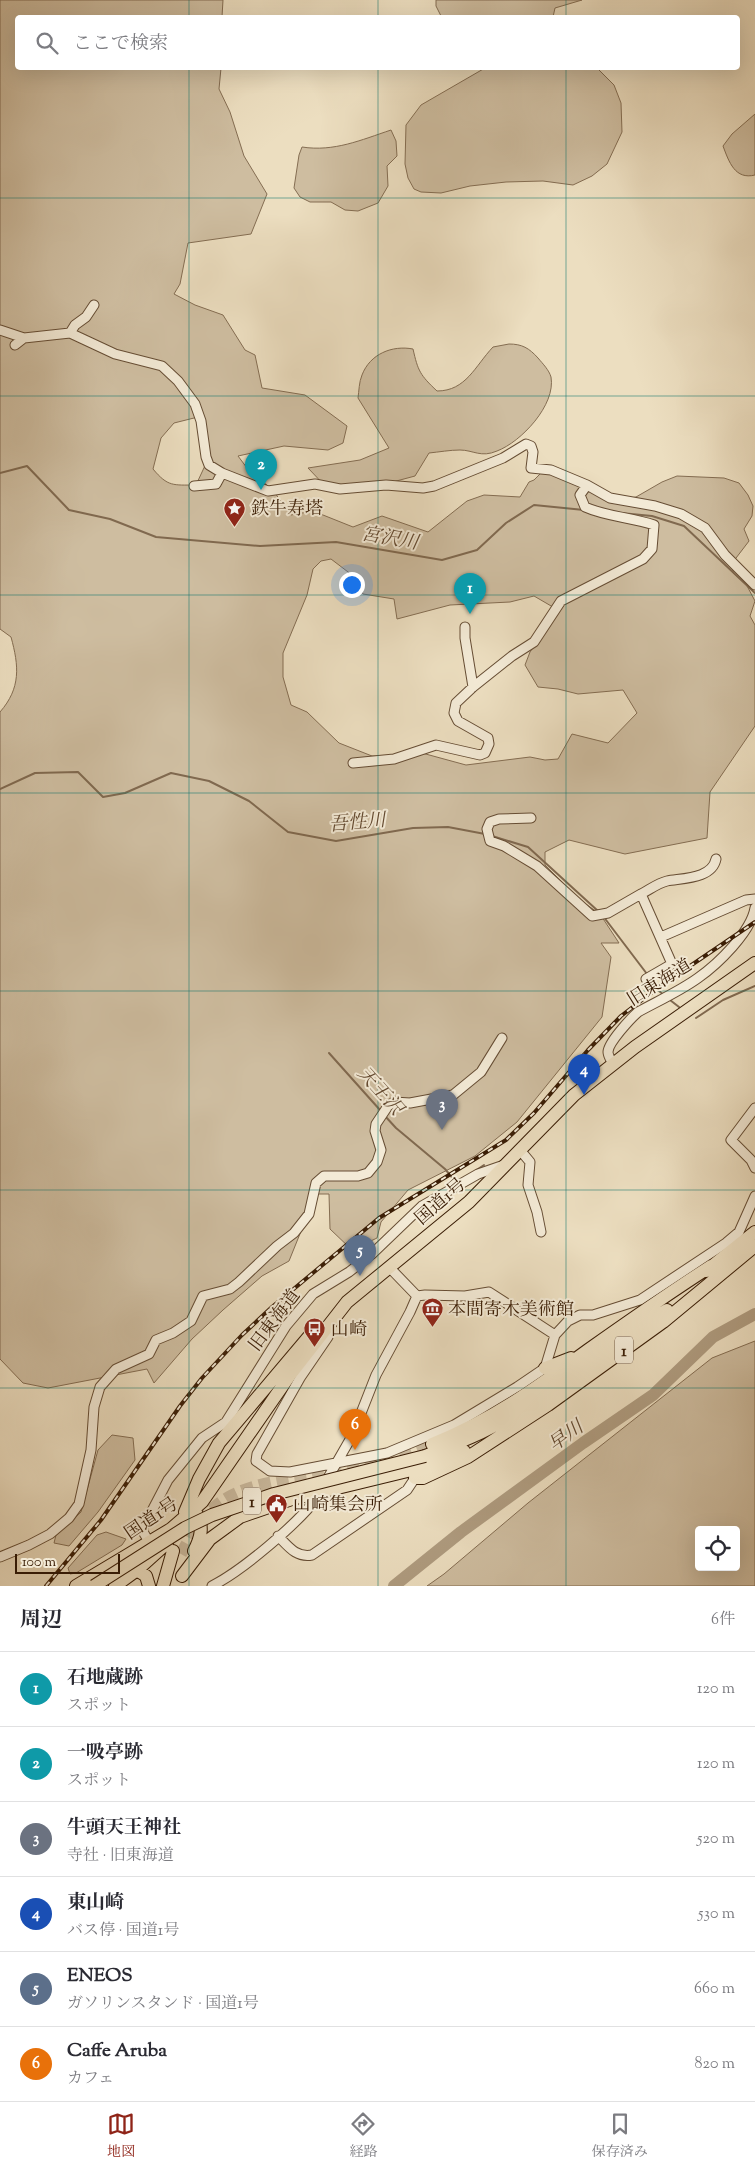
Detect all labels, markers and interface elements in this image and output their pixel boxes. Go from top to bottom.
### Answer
search box [15,15,740,70]
icon: search [33,29,61,57]
text: ここで検索 [73,31,168,58]
pin: 2 [245,449,277,490]
place icon: 鉄牛寿塔 [223,496,247,527]
place label: 鉄牛寿塔 [251,497,323,523]
water label: 宮沢川 [359,521,422,558]
your location [339,572,365,598]
pin: 1 [454,573,486,614]
water label: 吾性川 [328,807,389,839]
street label: 旧東海道 [623,954,697,1014]
pin: 4 [568,1054,600,1095]
water label: 天王沢 [350,1061,410,1123]
pin: 3 [426,1089,458,1130]
street label: 国道1号 [410,1173,473,1232]
pin: 5 [344,1235,376,1276]
street label: 旧東海道 [244,1285,308,1358]
museum icon: 本間寄木美術館 [420,1297,444,1328]
place label: 本間寄木美術館 [448,1298,574,1324]
bus stop icon: 山崎 [303,1317,327,1348]
place label: 山崎 [331,1318,367,1344]
road number: 1 [615,1336,633,1364]
pin: 6 [339,1409,371,1450]
water label: 早川 [543,1414,591,1459]
road number: 1 [243,1488,261,1514]
street label: 国道1号 [120,1492,184,1547]
public building icon: 山崎集会所 [265,1492,289,1523]
place label: 山崎集会所 [293,1493,383,1519]
map controls [695,1526,740,1571]
button: locate [695,1526,740,1571]
scale bar [15,1551,120,1574]
text: 100 m [22,1553,56,1573]
text: 周辺 [20,1606,62,1636]
text: 6件 [711,1609,735,1632]
text: 石地蔵跡 [67,1665,143,1692]
text: 1 [33,1678,39,1701]
text: 120 m [697,1678,735,1701]
text: スポット [67,1695,131,1718]
text: 一吸亭跡 [67,1740,143,1767]
text: 2 [32,1753,40,1776]
text: 120 m [697,1753,735,1776]
text: スポット [67,1770,131,1793]
text: 牛頭天王神社 [67,1815,181,1842]
text: 3 [33,1828,39,1851]
text: 520 m [697,1828,735,1851]
text: 寺社 · 旧東海道 [67,1845,174,1868]
text: 東山崎 [67,1890,124,1917]
text: 4 [32,1903,40,1926]
text: 530 m [698,1903,735,1926]
text: バス停 · 国道1号 [67,1920,179,1943]
text: ENEOS [67,1963,133,1990]
text: 5 [33,1978,39,2001]
text: 660 m [694,1978,735,2001]
text: ガソリンスタンド · 国道1号 [67,1993,259,2016]
text: Caffe Aruba [67,2038,167,2065]
text: 6 [32,2053,40,2076]
text: 820 m [695,2053,735,2076]
text: カフェ [67,2068,114,2091]
tab: 地図 [107,2110,135,2163]
tab: 経路 [349,2110,377,2163]
tab: 保存済み [592,2110,648,2163]

